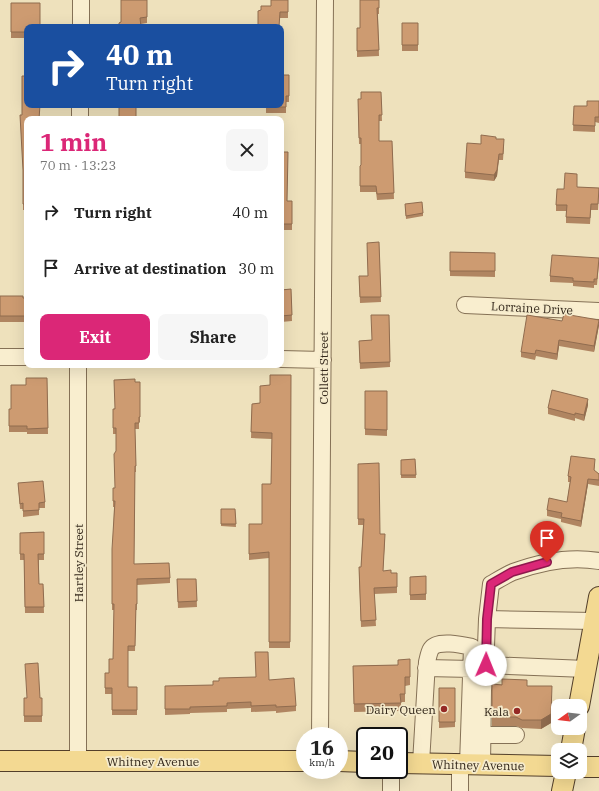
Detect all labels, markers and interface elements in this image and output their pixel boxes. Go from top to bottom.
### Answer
text: 40 m [106,36,173,73]
icon: right [40,40,92,92]
text: Turn right [106,72,193,95]
text: 1 min [40,126,107,158]
button: close [226,129,268,171]
text: 70 m · 13:23 [40,157,116,174]
icon: right [40,201,62,223]
text: Turn right [74,203,152,222]
text: 40 m [232,203,268,222]
icon: arrive [40,257,62,279]
text: Arrive at destination [74,259,226,278]
text: 30 m [238,259,274,278]
street label: Lorraine Drive [491,298,573,318]
button: Exit [40,314,150,360]
button: Share [158,314,268,360]
street label: Collett Street [316,332,331,404]
pin [530,521,564,562]
street label: Hartley Street [71,524,86,602]
icon: arrive [536,527,558,549]
position arrow [465,644,507,686]
north arrow [551,699,587,735]
map controls [551,699,587,779]
place label: Dairy Queen [366,702,436,717]
marker: Dairy Queen [439,704,449,714]
place label: Kala [484,704,509,719]
marker: Kala [512,706,522,716]
speed limit sign: 20 [356,727,408,779]
text: 16 [310,734,334,761]
button: layers [551,743,587,779]
street label: Whitney Avenue [107,754,199,769]
text: km/h [309,756,335,769]
street label: Whitney Avenue [432,757,524,773]

